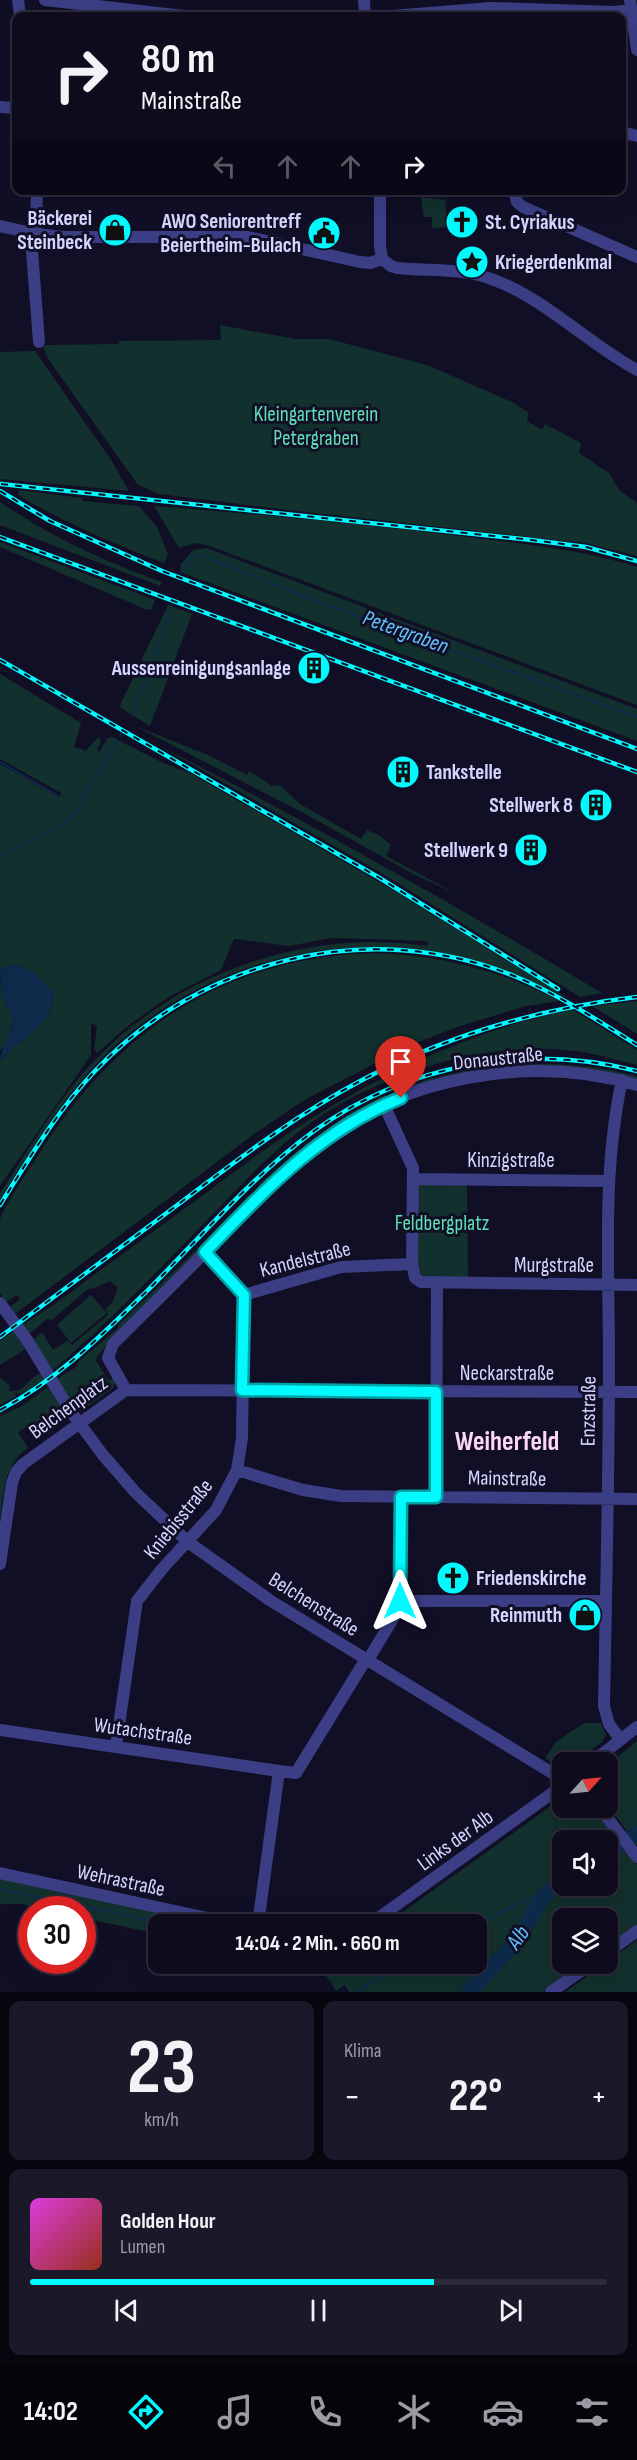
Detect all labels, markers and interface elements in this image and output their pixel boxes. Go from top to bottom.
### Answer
text: 80 m [141,34,215,85]
icon: right [42,36,120,114]
text: Mainstraße [141,85,242,117]
icon: left [208,150,241,183]
icon: ahead [271,150,304,183]
icon: ahead [334,150,367,183]
icon: right [397,150,430,183]
church icon: St. Cyriakus [444,204,480,240]
place label: Bäckerei Steinbeck [17,206,92,255]
place label: AWO Seniorentreff Beiertheim-Bulach [160,209,302,258]
place label: St. Cyriakus [485,210,575,235]
shop icon: Bäckerei Steinbeck [97,212,133,248]
public building icon: AWO Seniorentreff Beiertheim-Bulach [306,215,342,251]
place icon: Kriegerdenkmal [454,244,490,280]
place label: Kriegerdenkmal [495,250,612,275]
park label: Kleingartenverein Petergraben [254,402,378,451]
water label: Petergraben [359,605,452,660]
building icon: Aussenreinigungsanlage [296,650,332,686]
place label: Aussenreinigungsanlage [111,656,291,681]
building icon: Tankstelle [385,754,421,790]
place label: Tankstelle [426,760,502,785]
building icon: Stellwerk 8 [578,787,614,823]
place label: Stellwerk 8 [489,793,573,818]
building icon: Stellwerk 9 [513,832,549,868]
place label: Stellwerk 9 [424,838,508,863]
pin [375,1036,426,1098]
street label: Donaustraße [452,1041,544,1076]
icon: arrive [384,1045,417,1078]
street label: Kinzigstraße [467,1148,555,1173]
park label: Feldbergplatz [395,1211,490,1236]
street label: Kandelstraße [257,1236,353,1283]
street label: Murgstraße [514,1253,594,1278]
street label: Neckarstraße [460,1361,554,1386]
street label: Belchenplatz [24,1370,113,1444]
street label: Enzstraße [575,1376,602,1446]
district label: Weiherfeld [455,1426,559,1458]
street label: Mainstraße [468,1465,546,1492]
street label: Kniebisstraße [139,1474,218,1564]
church icon: Friedenskirche [435,1560,471,1596]
place label: Friedenskirche [476,1566,586,1591]
street label: Belchenstraße [264,1567,363,1642]
position arrow [368,1569,432,1633]
shop icon: Reinmuth [567,1597,603,1633]
place label: Reinmuth [490,1603,562,1628]
street label: Wutachstraße [92,1712,194,1751]
north arrow [552,1752,618,1818]
map controls [552,1752,618,1974]
street label: Links der Alb [412,1805,498,1876]
button: sound [552,1830,618,1896]
street label: Wehrastraße [75,1859,167,1902]
speed limit sign: 30 [18,1896,96,1974]
button: layers [552,1908,618,1974]
water label: Alb [500,1921,536,1956]
text: 14:04 · 2 Min. · 660 m [235,1930,400,1957]
text: 23 [127,2022,196,2115]
text: Klima [344,2039,382,2063]
text: 22° [449,2069,502,2124]
text: − [344,2077,360,2117]
text: + [591,2077,607,2117]
text: km/h [144,2108,179,2132]
text: Golden Hour [120,2208,216,2235]
text: Lumen [120,2235,165,2259]
icon: previous [110,2294,143,2327]
icon: pause [302,2294,335,2327]
icon: next [494,2294,527,2327]
icon: directions [125,2391,167,2433]
icon: music [214,2391,256,2433]
icon: phone [304,2391,346,2433]
icon: climate [393,2391,435,2433]
icon: car [482,2391,524,2433]
icon: filters [571,2391,613,2433]
text: 14:02 [24,2396,78,2428]

